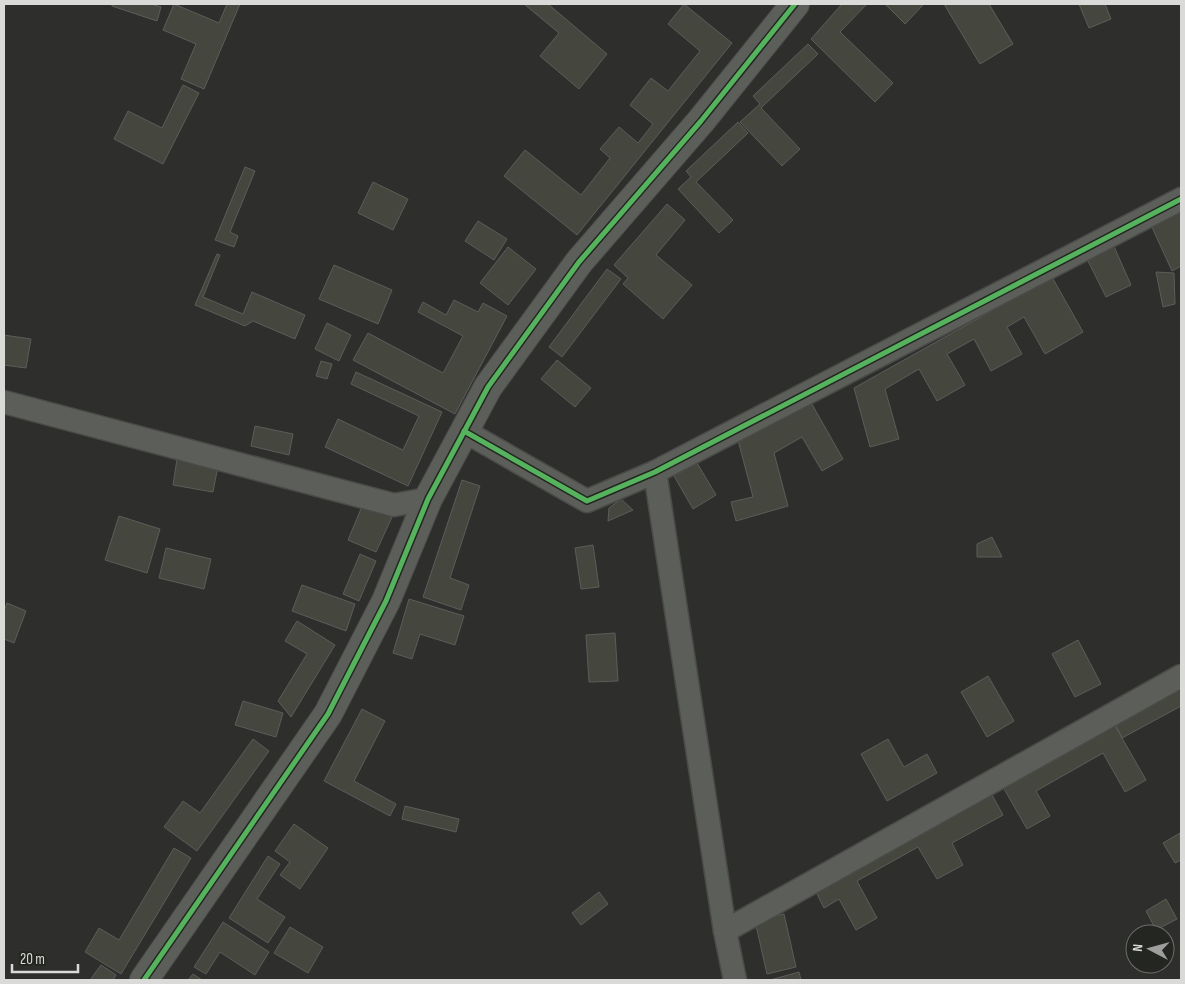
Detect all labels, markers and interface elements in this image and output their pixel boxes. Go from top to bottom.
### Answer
north arrow [1125,924,1175,974]
scale bar [12,942,79,974]
text: N [1129,943,1146,952]
text: 20 m [20,950,45,969]

